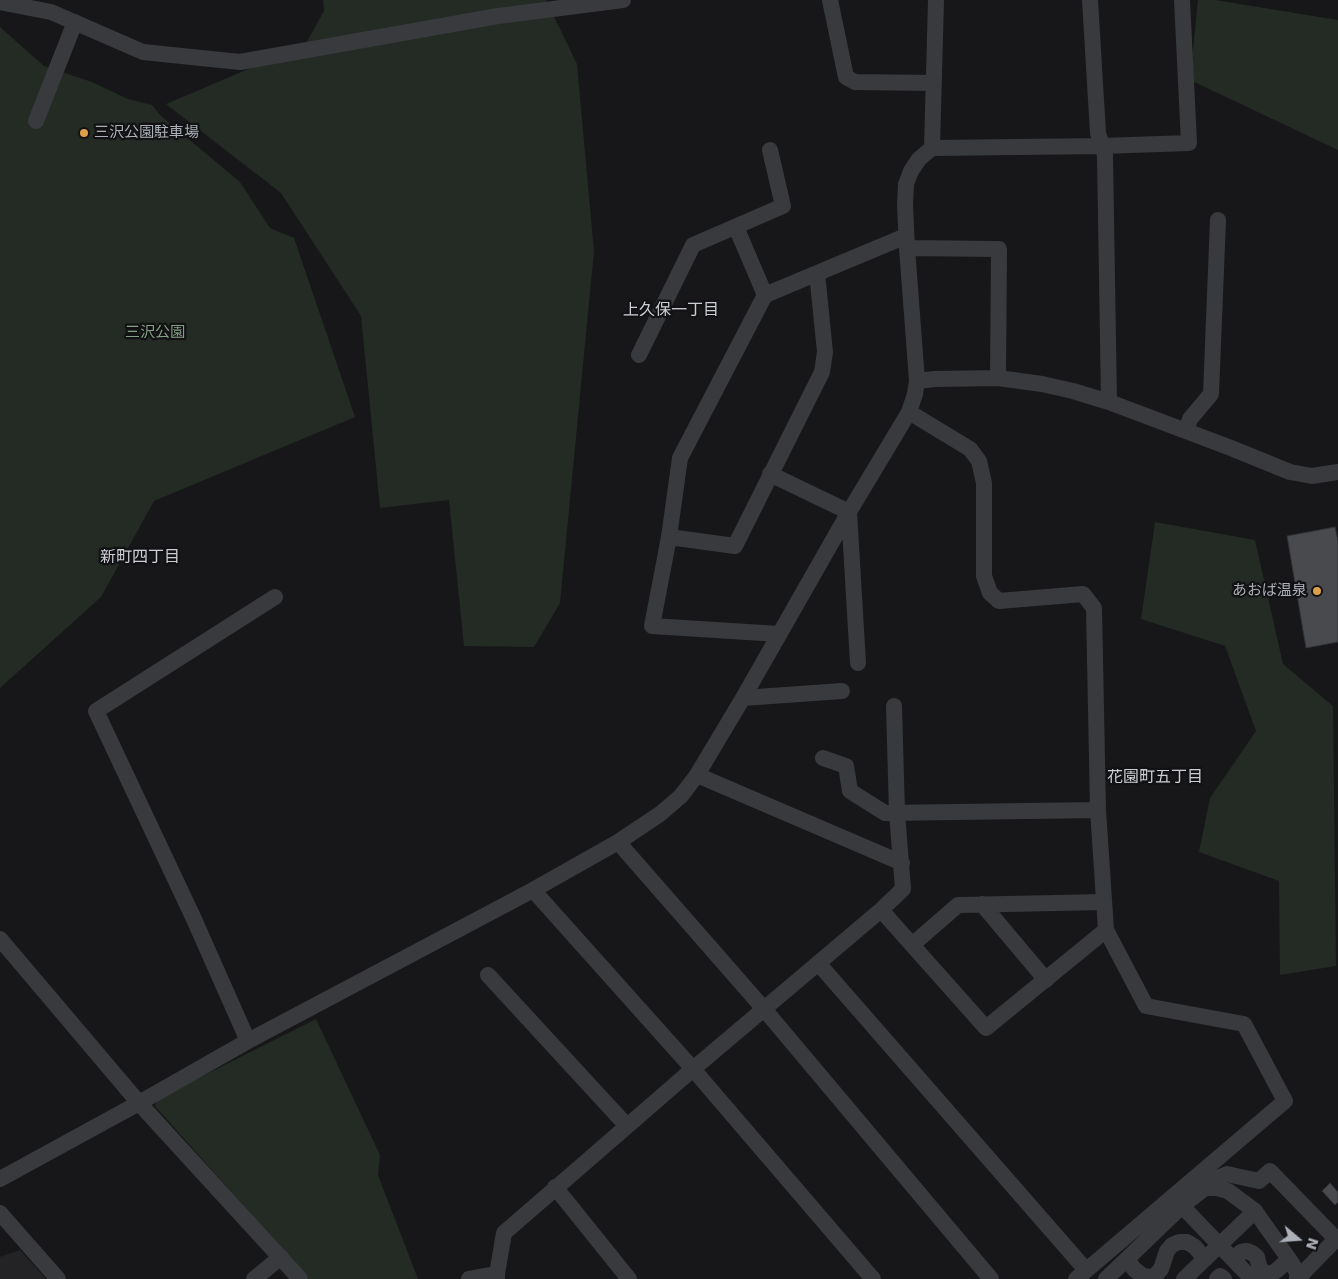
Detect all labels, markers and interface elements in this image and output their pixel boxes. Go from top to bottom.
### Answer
place label: 三沢公園駐車場 [94,124,199,142]
marker: 三沢公園駐車場 [78,127,90,139]
district label: 上久保一丁目 [623,301,719,321]
park label: 三沢公園 [125,324,185,342]
district label: 新町四丁目 [100,548,180,568]
place label: あおば温泉 [1232,582,1307,600]
marker: あおば温泉 [1311,585,1323,597]
district label: 花園町五丁目 [1107,768,1203,788]
north arrow [1273,1214,1323,1264]
text: N [1303,1236,1322,1252]

